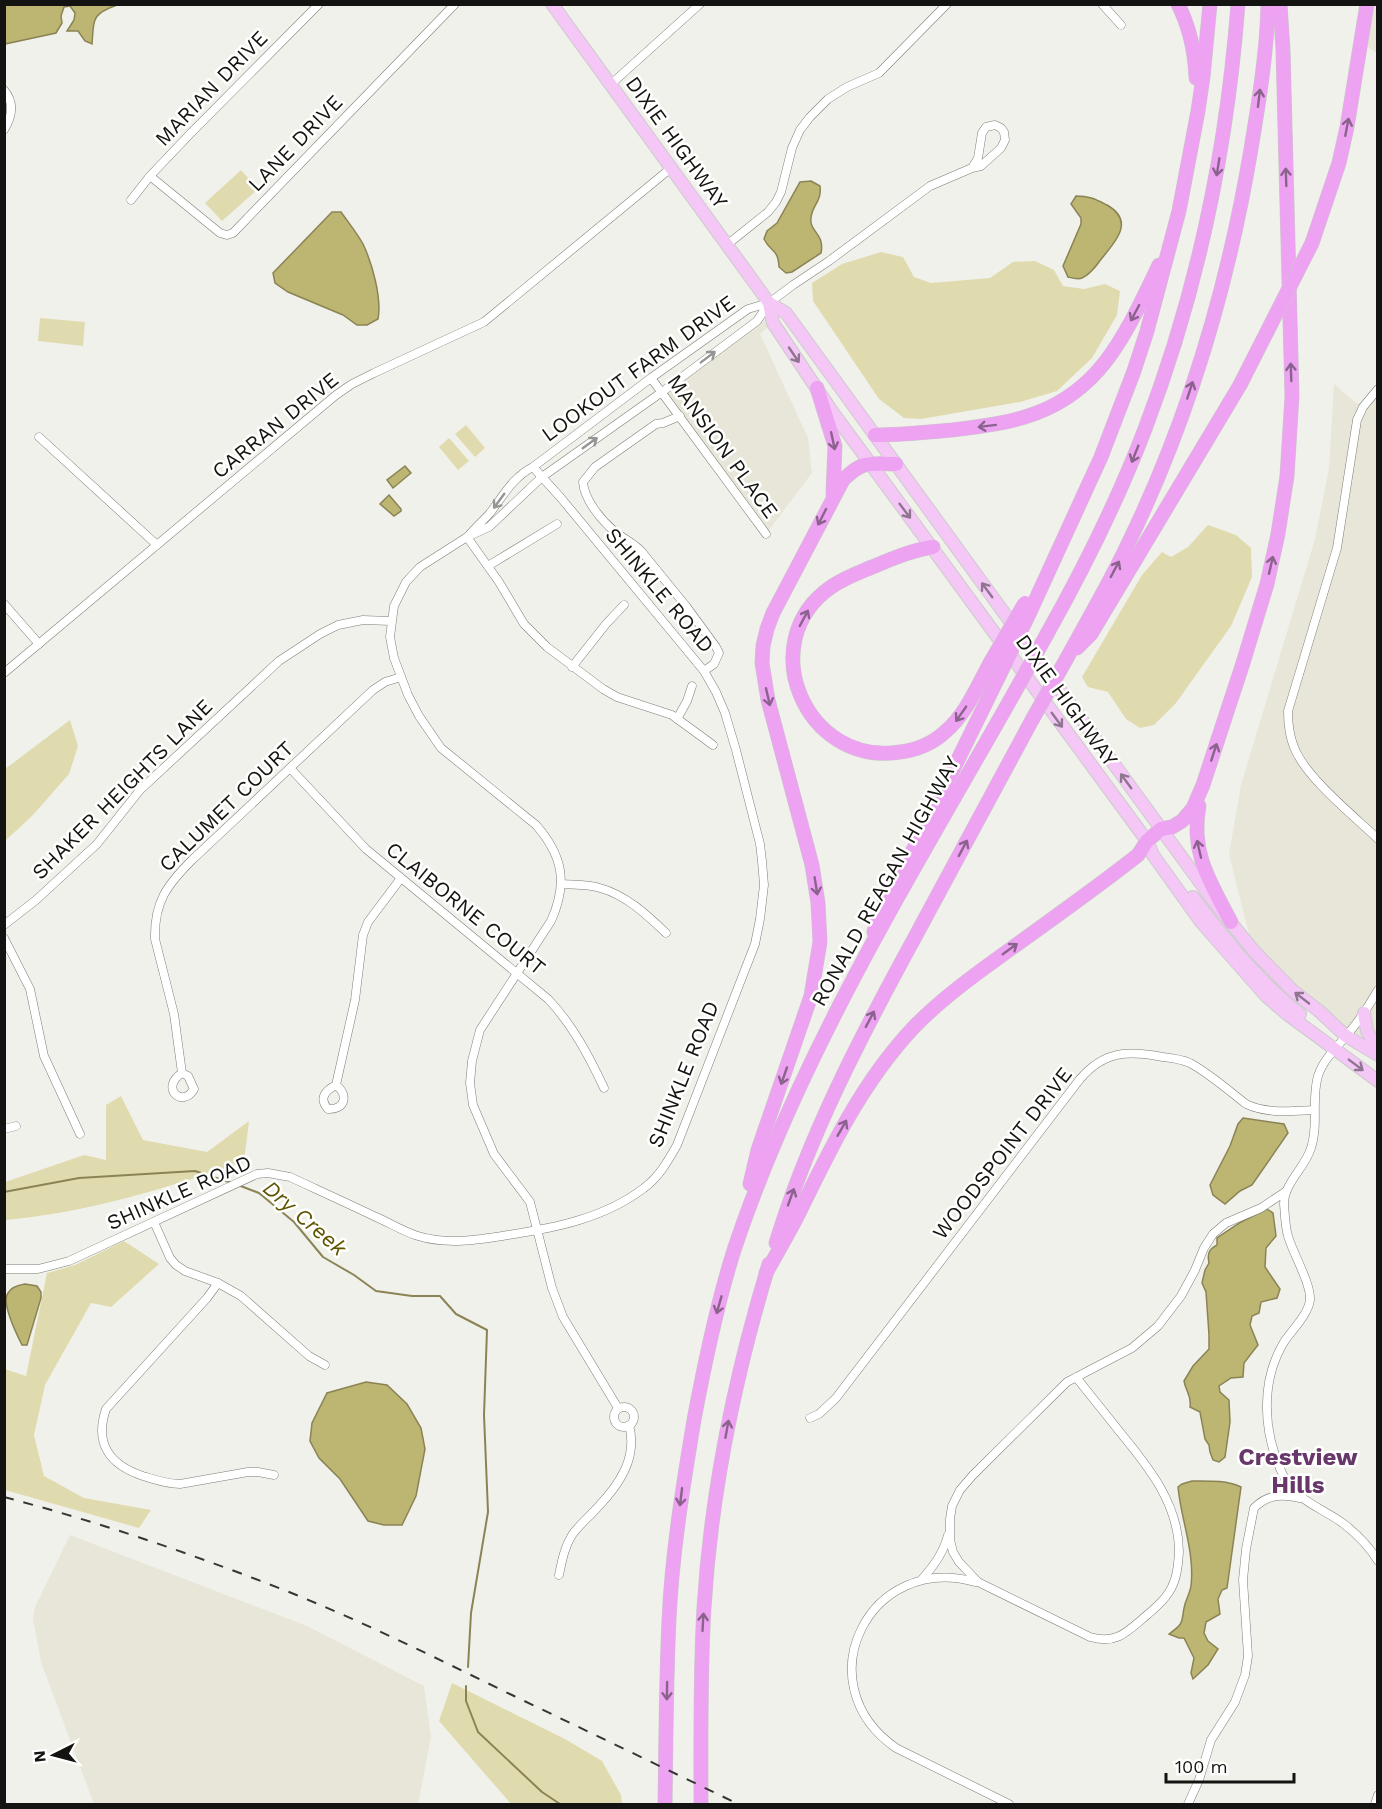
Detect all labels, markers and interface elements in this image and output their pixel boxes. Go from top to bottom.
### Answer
street label: MARIAN DRIVE [150,25,272,151]
street label: DIXIE HIGHWAY [621,71,733,213]
street label: LANE DRIVE [243,89,347,197]
one-way arrow [1253,89,1264,109]
one-way arrow [1342,117,1353,137]
one-way arrow [1212,156,1223,176]
one-way arrow [1280,168,1292,188]
street label: LOOKOUT FARM DRIVE [536,289,740,447]
one-way arrow [1129,304,1141,321]
one-way arrow [789,346,801,363]
one-way arrow [700,351,716,363]
one-way arrow [1285,363,1297,383]
street label: CARRAN DRIVE [207,367,343,483]
street label: MANSION PLACE [662,369,784,523]
one-way arrow [1186,381,1197,400]
one-way arrow [978,420,998,431]
one-way arrow [828,431,839,450]
one-way arrow [582,437,598,450]
one-way arrow [1129,445,1140,463]
one-way arrow [493,492,505,508]
one-way arrow [899,503,912,519]
one-way arrow [816,507,828,525]
street label: SHINKLE ROAD [600,522,720,658]
one-way arrow [1266,556,1278,575]
one-way arrow [1110,561,1121,579]
one-way arrow [981,582,993,598]
one-way arrow [799,610,810,628]
street label: DIXIE HIGHWAY [1011,629,1123,771]
one-way arrow [762,688,774,707]
street label: SHAKER HEIGHTS LANE [27,694,217,884]
one-way arrow [955,705,967,721]
one-way arrow [1051,711,1063,727]
street label: CALUMET COURT [154,735,299,877]
one-way arrow [1209,743,1220,762]
street label: RONALD REAGAN HIGHWAY [806,752,964,1010]
one-way arrow [1120,774,1133,790]
street label: CLAIBORNE COURT [381,836,551,980]
one-way arrow [958,839,969,857]
one-way arrow [1192,840,1204,859]
one-way arrow [810,876,821,896]
one-way arrow [1002,943,1018,955]
one-way arrow [1294,992,1310,1005]
street label: SHINKLE ROAD [642,997,724,1151]
one-way arrow [864,1011,876,1028]
one-way arrow [1347,1059,1363,1072]
street label: WOODSPOINT DRIVE [927,1062,1077,1244]
one-way arrow [778,1066,789,1085]
one-way arrow [836,1120,848,1137]
street label: SHINKLE ROAD [103,1149,255,1235]
water label: Dry Creek [258,1175,352,1262]
one-way arrow [786,1188,797,1207]
one-way arrow [712,1295,724,1314]
one-way arrow [721,1420,732,1439]
district label: Crestview Hills [1238,1443,1358,1499]
one-way arrow [676,1486,687,1506]
one-way arrow [698,1613,709,1633]
one-way arrow [662,1680,673,1700]
north arrow [24,1725,84,1785]
scale bar [1166,1746,1294,1784]
text: N [30,1750,50,1763]
text: 100 m [1175,1756,1228,1777]

